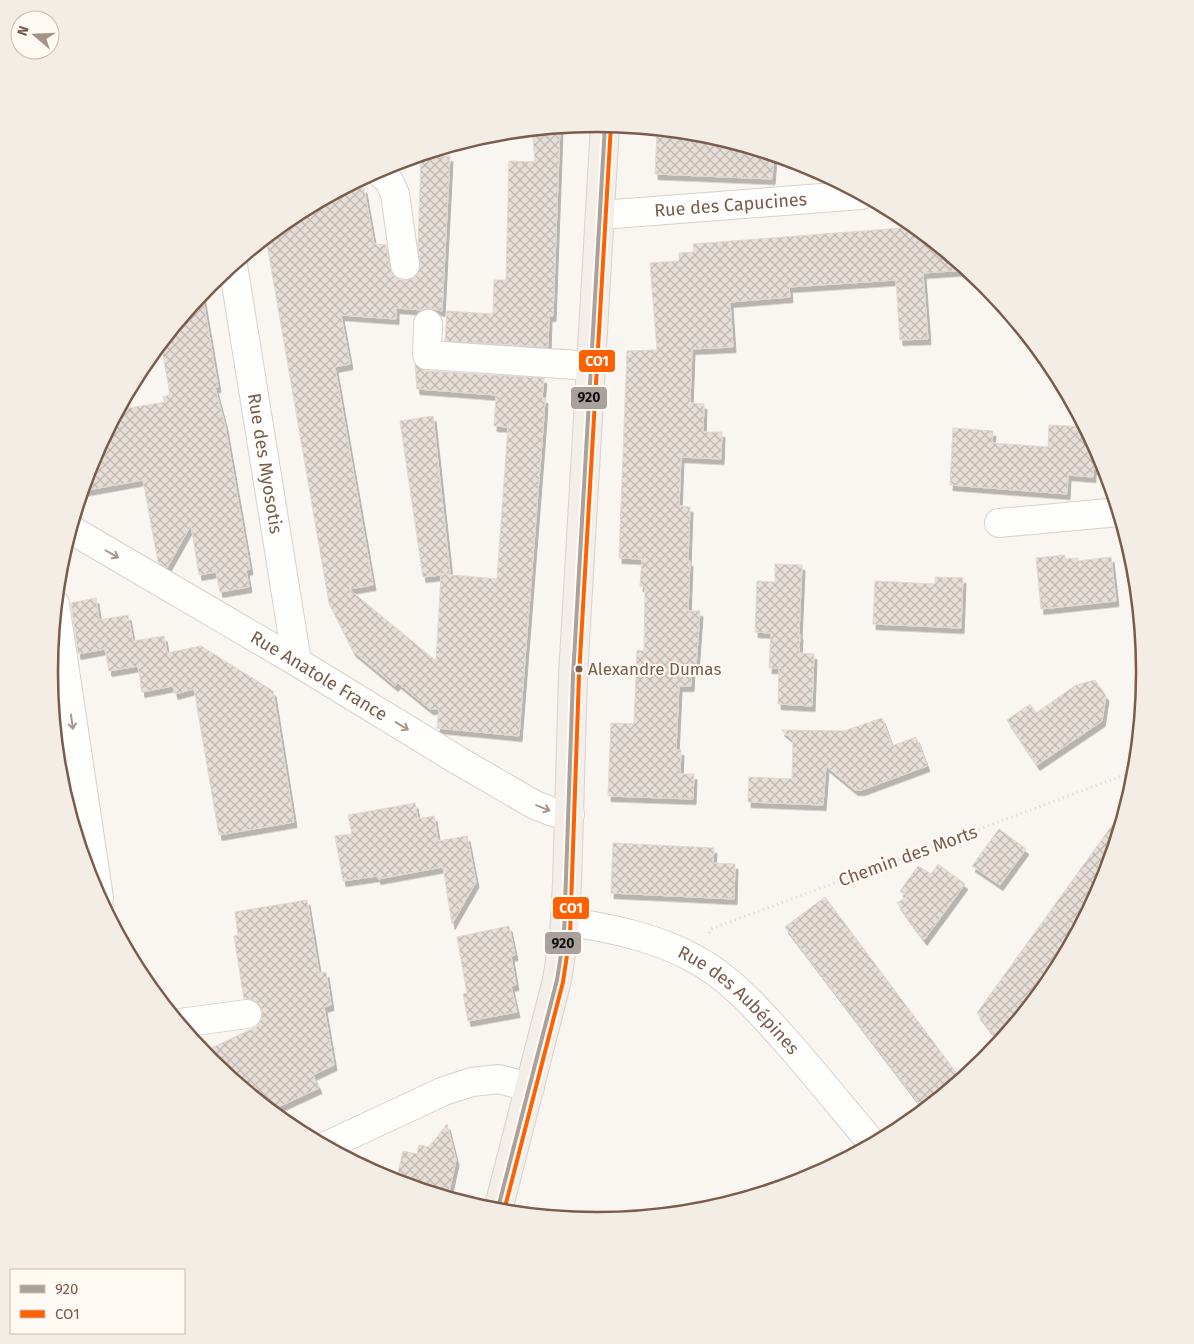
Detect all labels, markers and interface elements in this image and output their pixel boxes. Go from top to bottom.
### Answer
north arrow [10,10,60,60]
text: N [14,24,33,38]
street label: Rue des Capucines [653,188,808,222]
line badge: CO1 [578,349,616,373]
text: CO1 [585,353,609,370]
line badge: 920 [570,386,608,410]
text: 920 [578,389,600,406]
street label: Rue des Myosotis [243,392,287,535]
one-way arrow [105,549,119,559]
street label: Rue Anatole France [246,626,391,726]
place label: Alexandre Dumas [588,659,721,680]
marker: Alexandre Dumas [574,664,584,674]
one-way arrow [67,713,77,729]
one-way arrow [395,722,409,732]
one-way arrow [535,803,550,813]
street label: Chemin des Morts [836,821,980,891]
line badge: CO1 [552,896,590,920]
text: CO1 [559,900,583,917]
line badge: 920 [544,931,582,955]
text: 920 [552,935,574,952]
street label: Rue des Aubépines [674,941,804,1059]
legend [10,1269,185,1334]
text: 920 [55,1280,78,1298]
text: CO1 [55,1305,80,1323]

